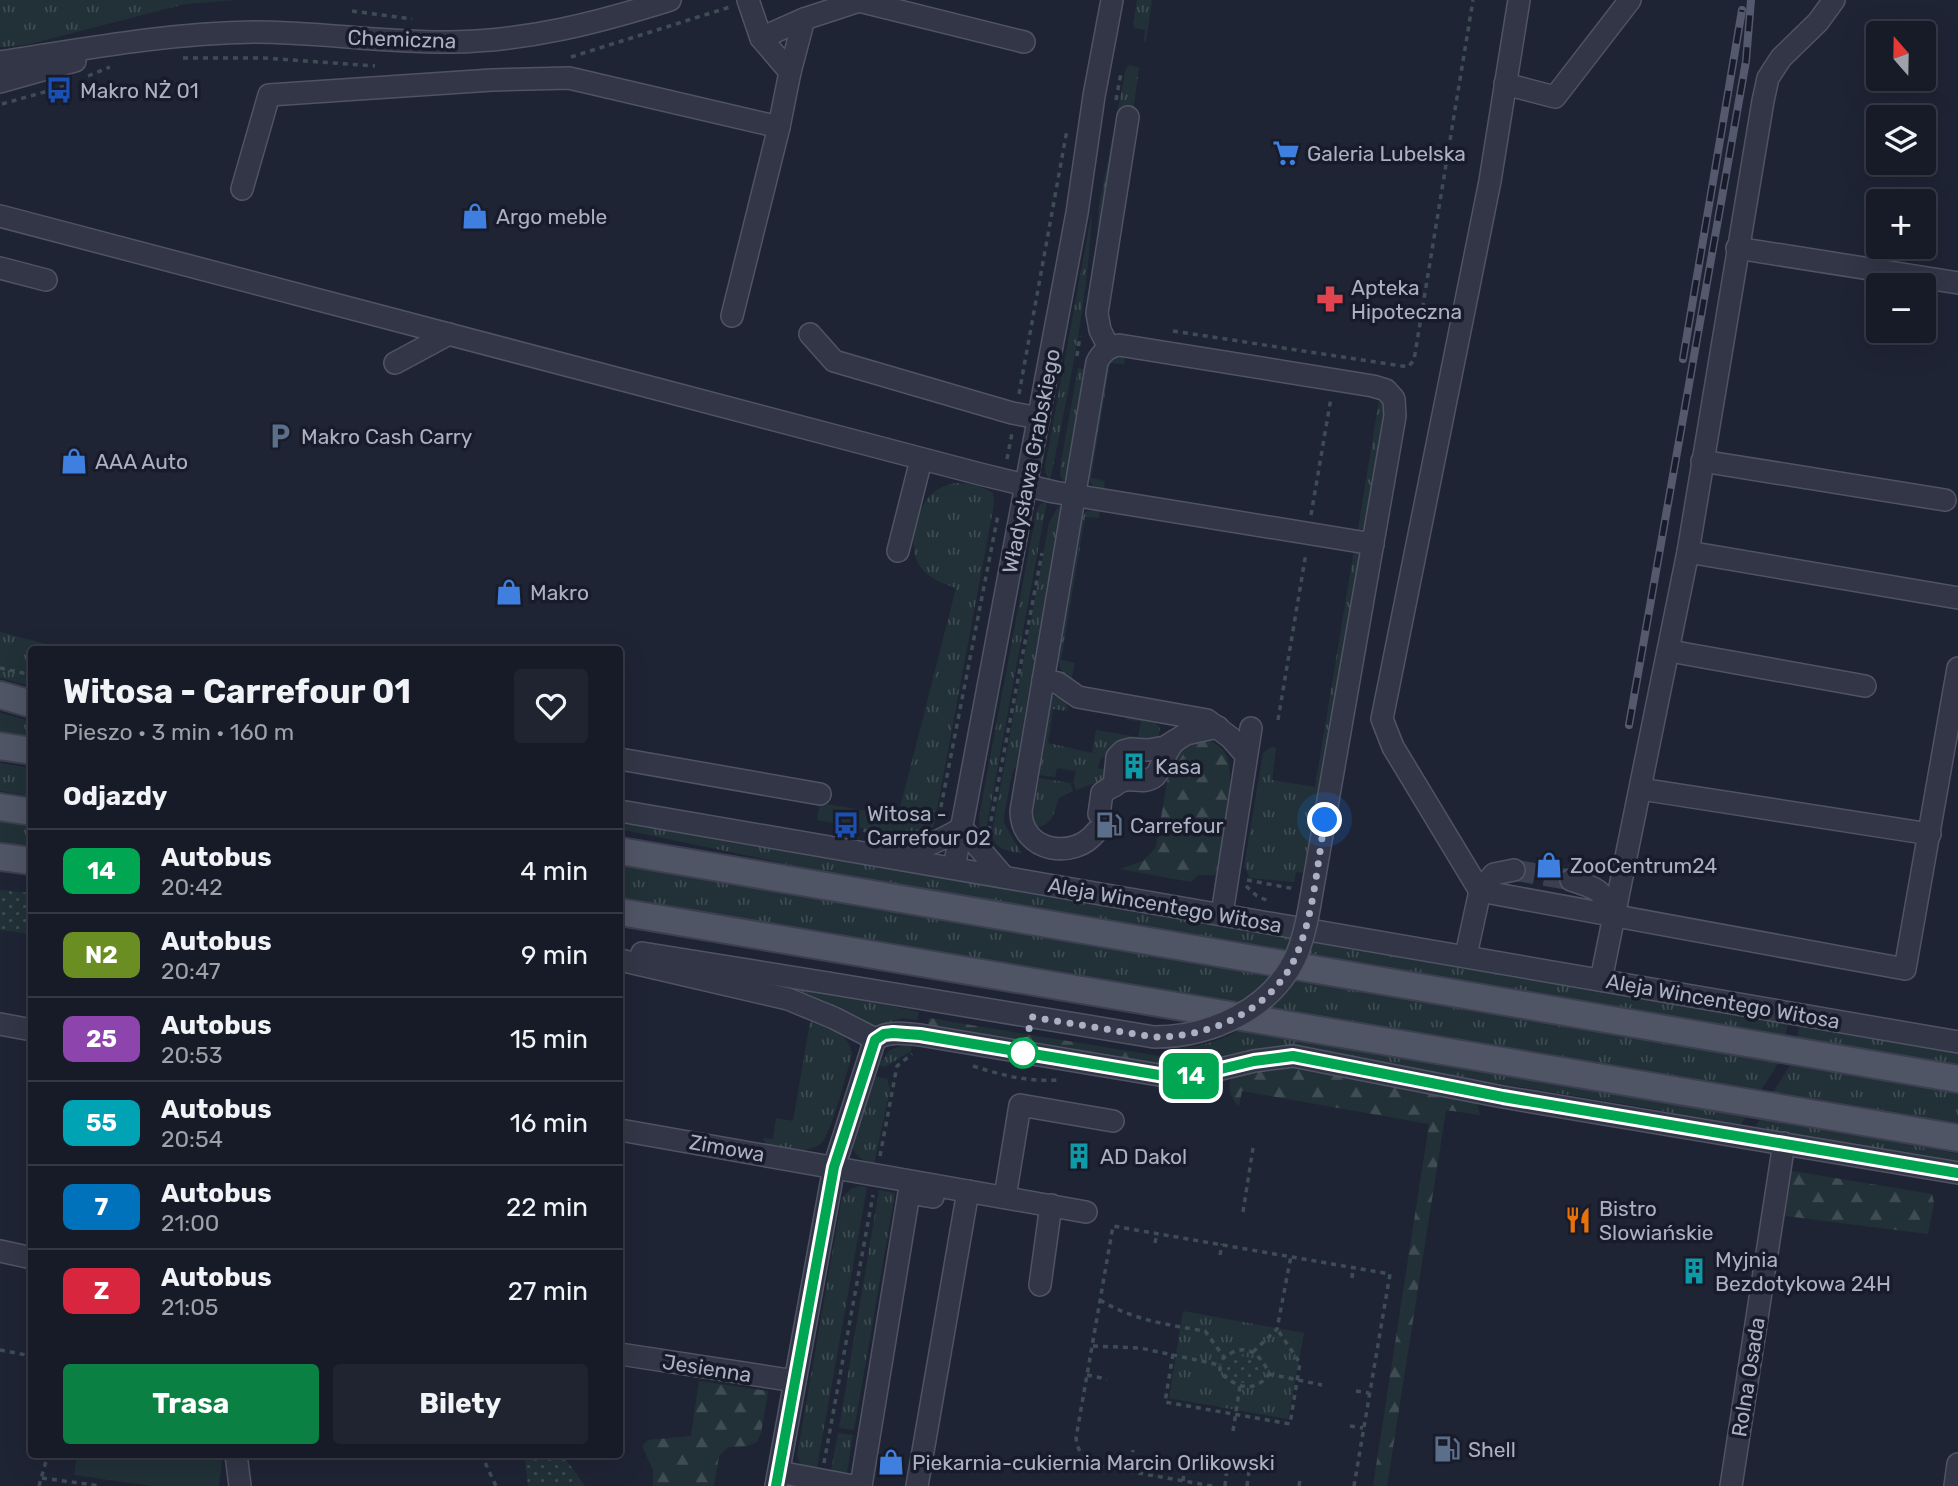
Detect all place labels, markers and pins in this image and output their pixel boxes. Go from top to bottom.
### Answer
bus stop icon: Makro NŻ 01 [44,75,74,105]
place label: Makro NŻ 01 [80,78,199,103]
supermarket icon: Galeria Lubelska [1271,138,1301,168]
place label: Galeria Lubelska [1307,141,1466,166]
shop icon: Argo meble [460,201,490,231]
place label: Argo meble [496,204,607,229]
place label: Apteka Hipoteczna [1351,275,1462,324]
pharmacy icon: Apteka Hipoteczna [1315,284,1345,314]
parking icon: Makro Cash Carry [265,421,295,451]
place label: Makro Cash Carry [301,424,473,449]
shop icon: AAA Auto [59,446,89,476]
place label: AAA Auto [95,449,188,474]
shop icon: Makro [494,577,524,607]
place label: Makro [530,580,589,605]
building icon: Kasa [1119,751,1149,781]
place label: Kasa [1155,754,1201,779]
place label: Witosa - Carrefour 02 [867,801,991,850]
bus stop icon: Witosa - Carrefour 02 [831,810,861,840]
fuel station icon: Carrefour [1094,810,1124,840]
place label: Carrefour [1130,813,1224,838]
shop icon: ZooCentrum24 [1534,850,1564,880]
place label: ZooCentrum24 [1570,853,1717,878]
unlabelled marker [1008,1038,1038,1068]
building icon: AD Dakol [1064,1141,1094,1171]
place label: AD Dakol [1100,1144,1187,1169]
place label: Bistro Slowiańskie [1599,1196,1714,1245]
restaurant icon: Bistro Slowiańskie [1563,1205,1593,1235]
place label: Myjnia Bezdotykowa 24H [1715,1247,1891,1296]
building icon: Myjnia Bezdotykowa 24H [1679,1256,1709,1286]
fuel station icon: Shell [1432,1434,1462,1464]
place label: Shell [1468,1437,1516,1462]
shop icon: Piekarnia-cukiernia Marcin Orlikowski [876,1447,906,1477]
place label: Piekarnia-cukiernia Marcin Orlikowski [912,1450,1275,1475]

